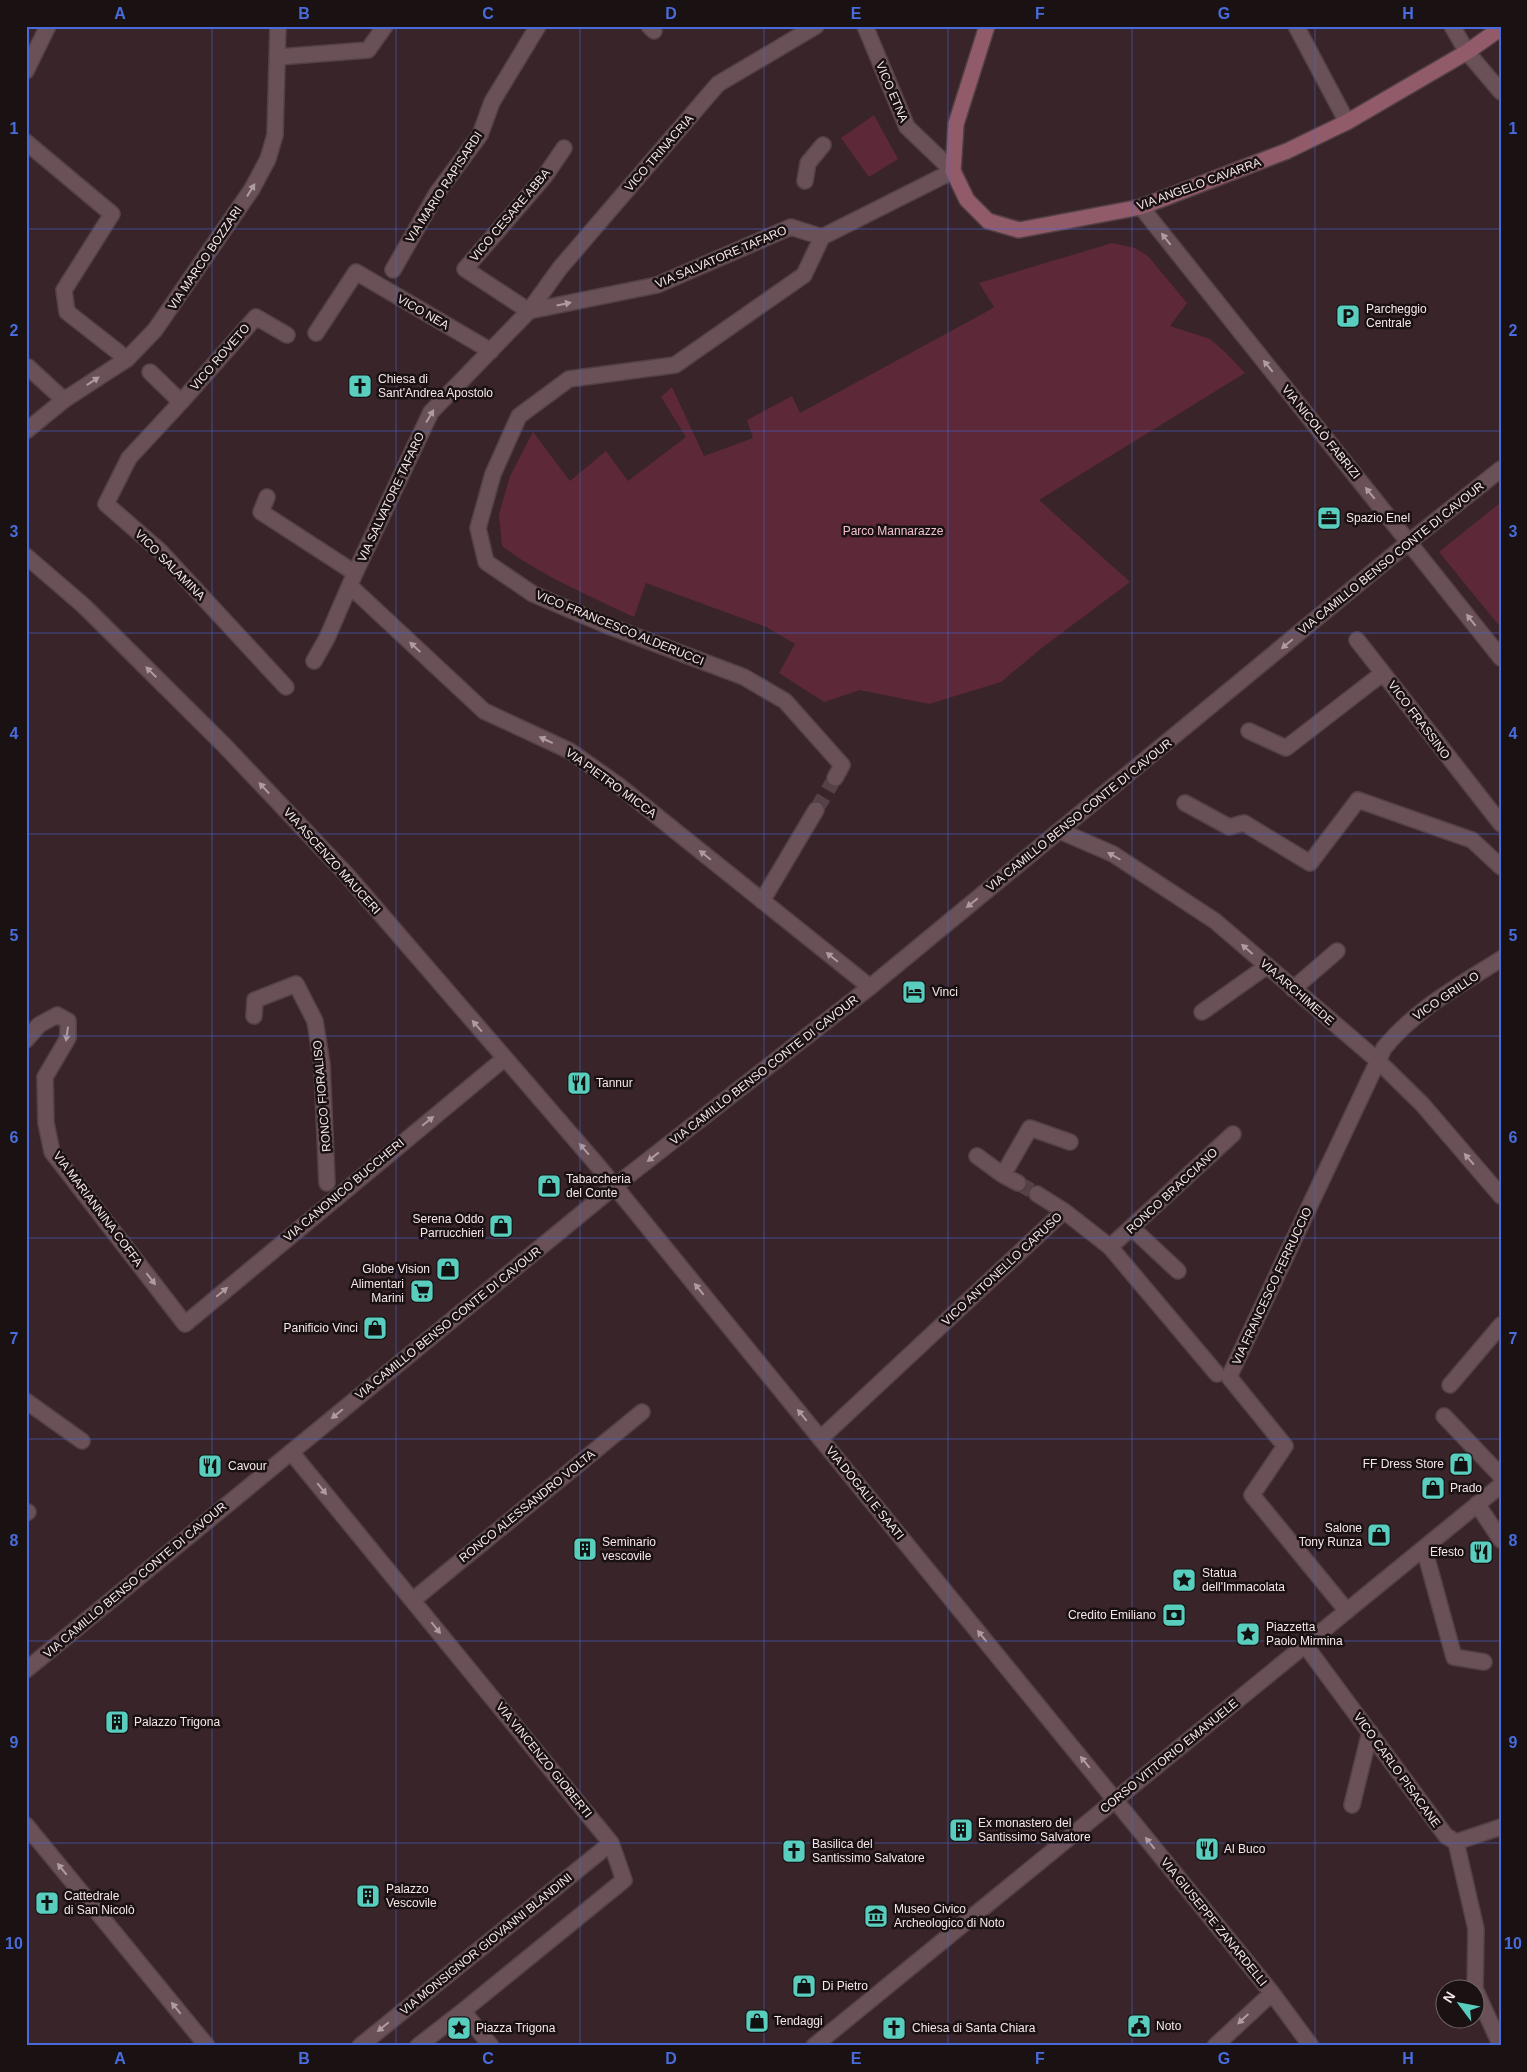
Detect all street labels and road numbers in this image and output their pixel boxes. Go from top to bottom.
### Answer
street label: VICO ETNA [873,59,911,125]
street label: VICO TRINACRIA [622,112,696,194]
street label: VIA MARIO RAPISARDI [403,129,485,245]
street label: VIA ANGELO CAVARRA [1135,155,1263,213]
street label: VICO CESARE ABBA [467,166,553,264]
street label: VIA MARCO BOZZARI [165,204,245,312]
street label: VIA SALVATORE TAFARO [653,223,789,291]
street label: VICO NEA [395,292,451,332]
street label: VICO ROVETO [187,321,253,393]
street label: VIA NICOLÒ FABRIZI [1279,382,1364,482]
street label: VIA SALVATORE TAFARO [355,430,427,564]
street label: VIA CAMILLO BENSO CONTE DI CAVOUR [1295,479,1487,637]
street label: VICO SALAMINA [132,527,208,603]
street label: VICO FRANCESCO ALDERUCCI [534,588,706,668]
street label: VICO FRASSINO [1385,678,1453,762]
street label: VIA CAMILLO BENSO CONTE DI CAVOUR [983,736,1175,894]
street label: VIA PIETRO MICCA [563,745,659,821]
street label: VIA ASCENZO MAUCERI [281,805,383,917]
street label: VIA ARCHIMEDE [1257,956,1337,1028]
street label: VICO GRILLO [1410,969,1482,1023]
street label: VIA CAMILLO BENSO CONTE DI CAVOUR [667,992,861,1148]
street label: RONCO FIORALISO [310,1040,334,1152]
street label: VIA CANONICO BUCCHERI [281,1136,407,1244]
street label: RONCO BRACCIANO [1124,1145,1220,1237]
street label: VIA MARIANNINA COFFA [50,1149,146,1269]
street label: VIA FRANCESCO FERRUCCIO [1229,1205,1315,1367]
street label: VICO ANTONELLO CARUSO [939,1210,1065,1328]
street label: VIA CAMILLO BENSO CONTE DI CAVOUR [352,1244,544,1402]
street label: VIA DOGALI E SAATI [823,1444,907,1542]
street label: RONCO ALESSANDRO VOLTA [456,1447,598,1565]
street label: VIA CAMILLO BENSO CONTE DI CAVOUR [41,1499,230,1661]
street label: CORSO VITTORIO EMANUELE [1097,1696,1241,1816]
street label: VIA VINCENZO GIOBERTI [493,1699,595,1821]
street label: VICO CARLO PISACANE [1351,1710,1443,1830]
street label: VIA GIUSEPPE ZANARDELLI [1158,1855,1270,1989]
street label: VIA MONSIGNOR GIOVANNI BLANDINI [397,1870,575,2018]

